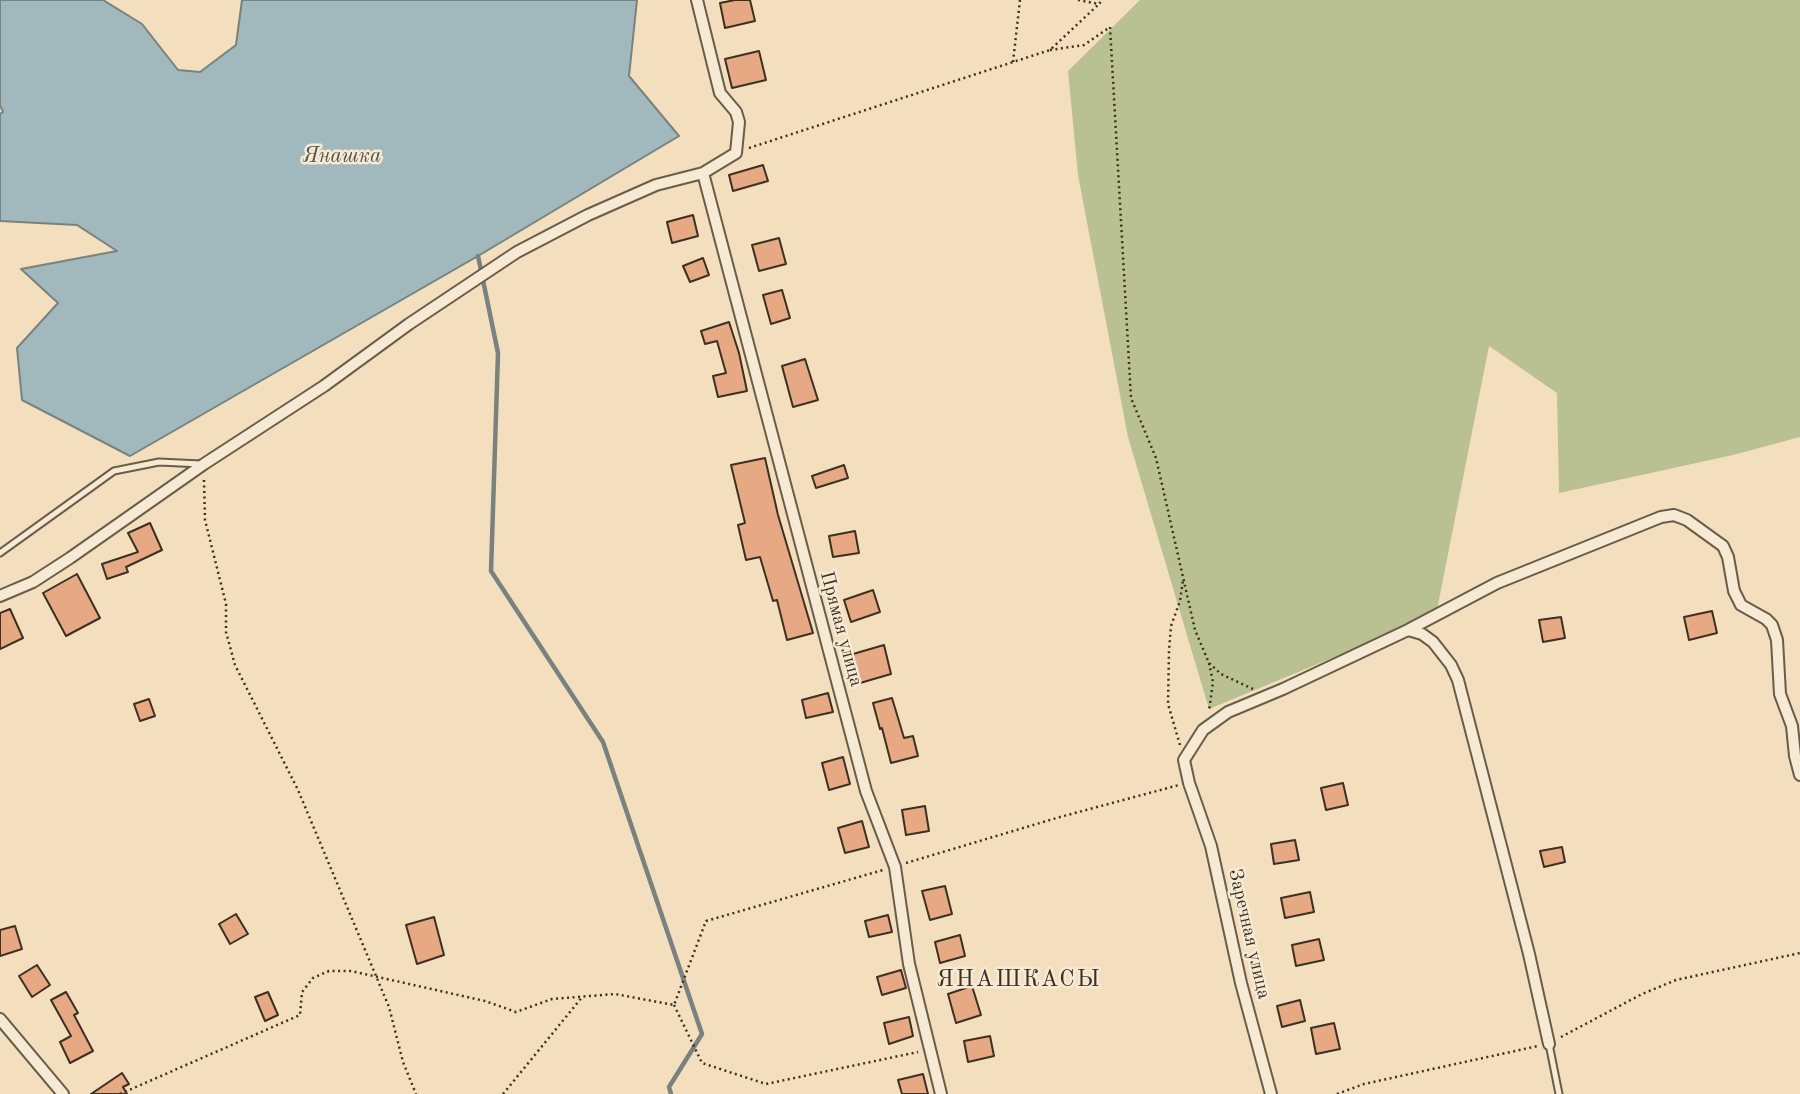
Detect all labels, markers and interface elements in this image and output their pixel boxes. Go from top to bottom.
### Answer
water label: Янашка [303,143,381,169]
street label: Прямая улица [815,569,867,689]
street label: Заречная улица [1223,867,1275,1001]
district label: ЯНАШКАСЫ [937,966,1101,994]

